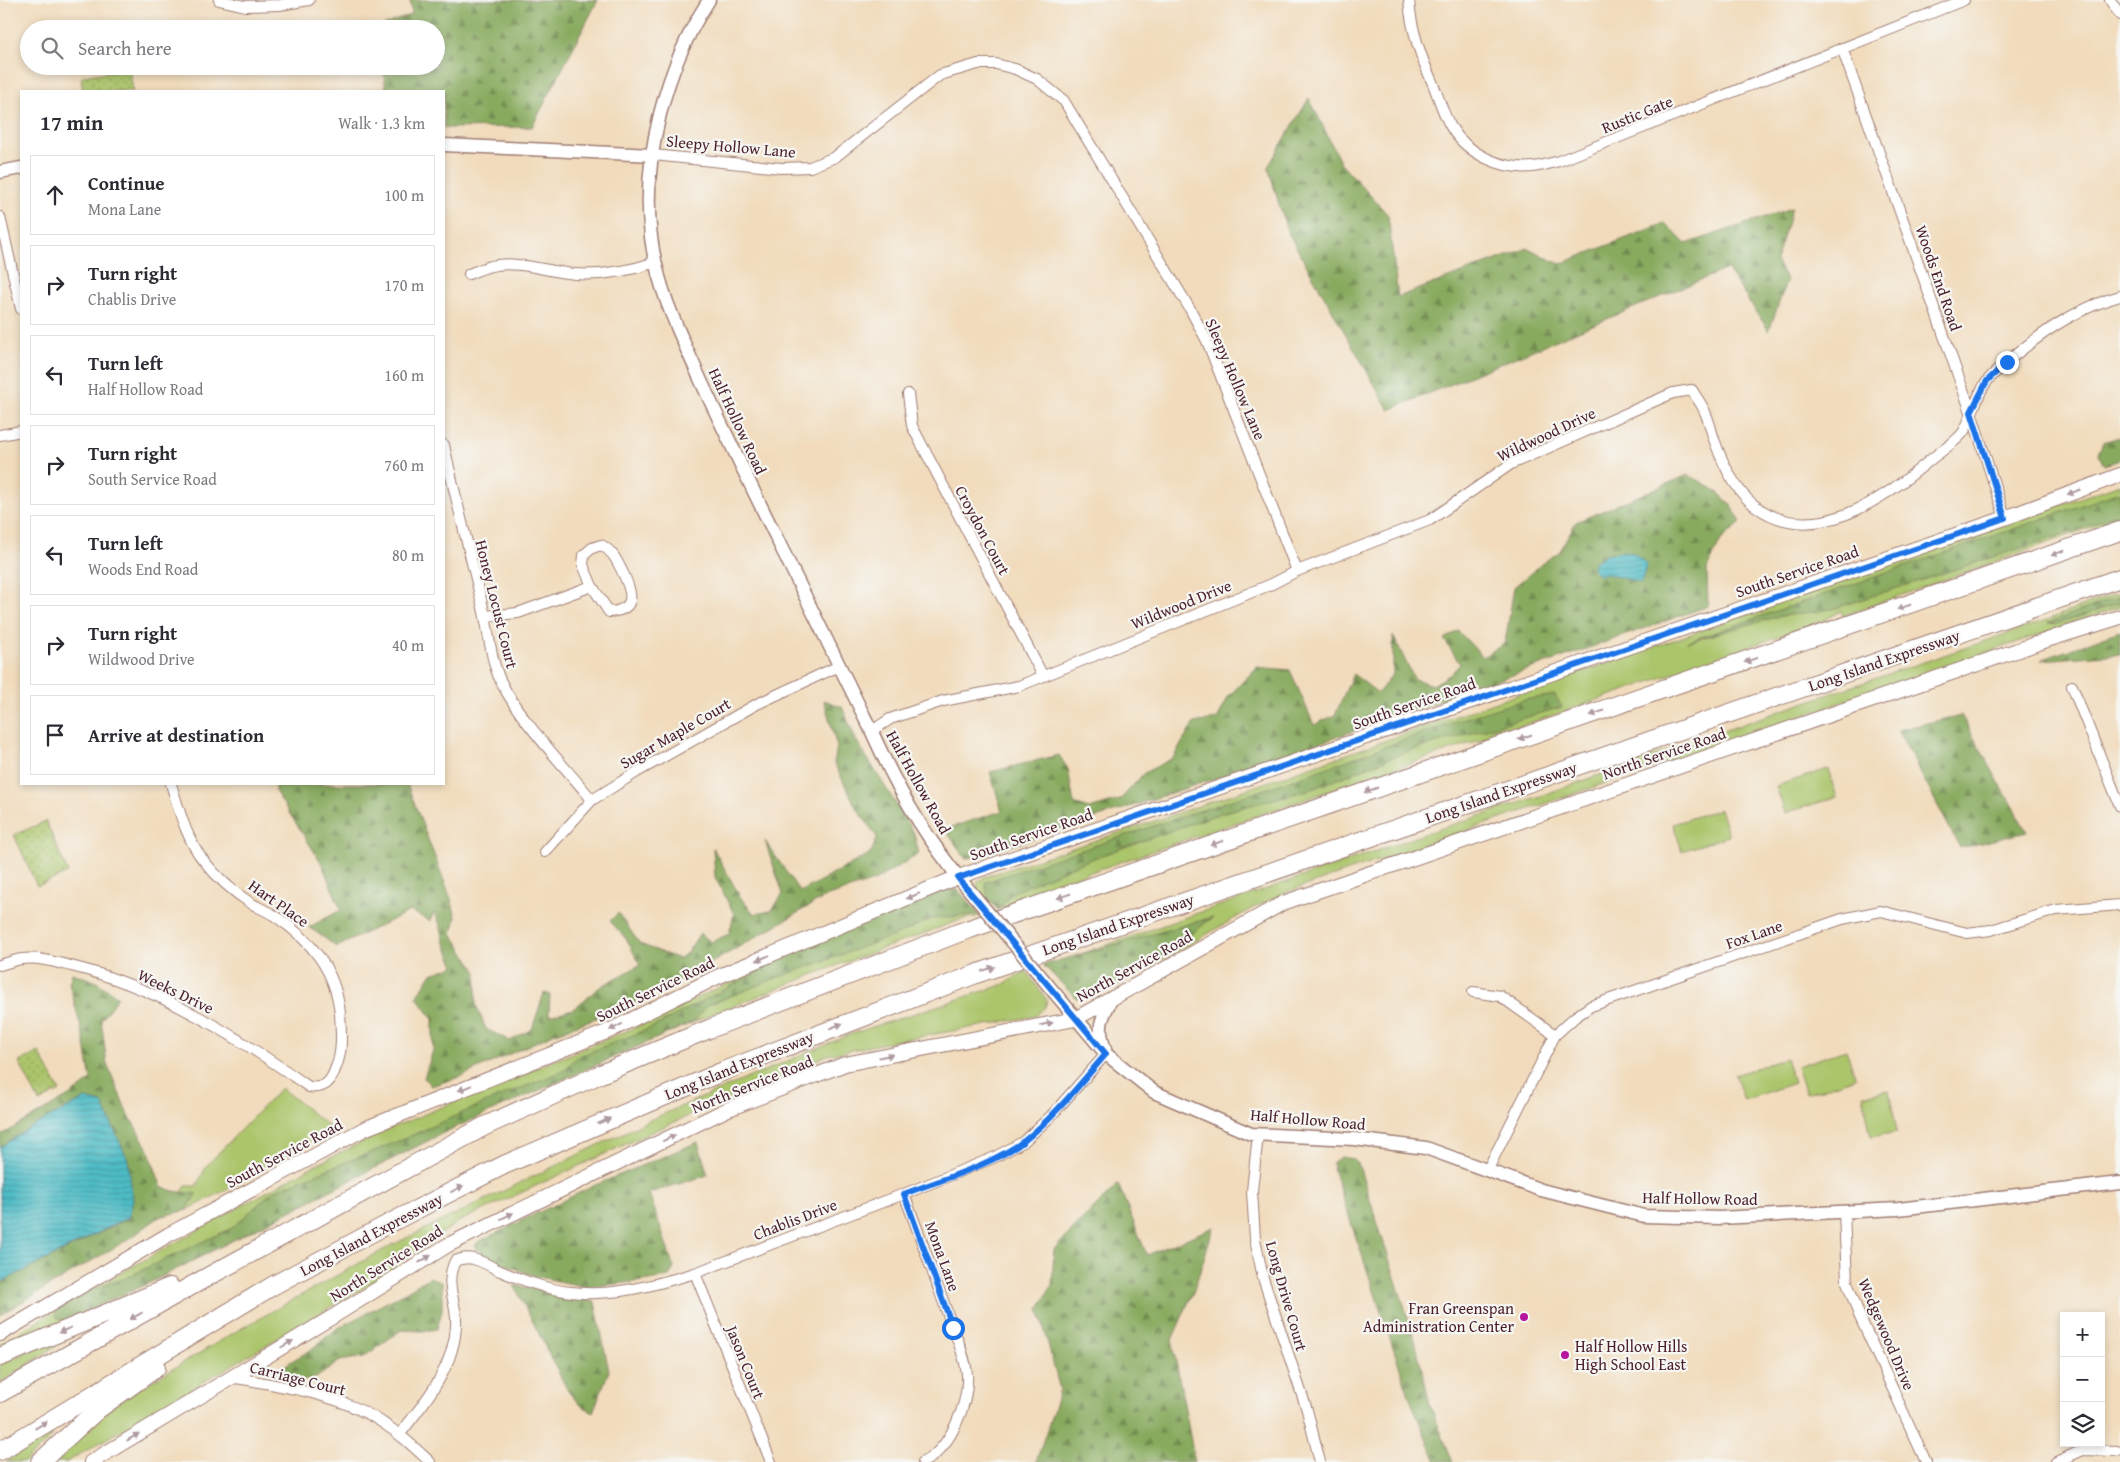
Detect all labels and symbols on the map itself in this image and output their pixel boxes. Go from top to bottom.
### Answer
street label: Rustic Gate [1598,89,1676,139]
street label: Sleepy Hollow Lane [665,128,797,164]
street label: Woods End Road [1910,222,1968,335]
street label: Sleepy Hollow Lane [1200,315,1272,443]
route end [1996,351,2019,374]
street label: Half Hollow Road [703,364,773,479]
street label: Wildwood Drive [1493,401,1599,467]
street label: Croydon Court [949,481,1017,579]
one-way arrow [2066,488,2081,496]
street label: Honey Locust Court [469,537,525,671]
street label: South Service Road [1732,539,1862,603]
one-way arrow [2050,550,2065,557]
street label: Wildwood Drive [1127,573,1235,635]
one-way arrow [1897,604,1912,611]
street label: Long Island Expressway [1805,623,1963,697]
one-way arrow [1743,657,1758,664]
street label: South Service Road [1349,671,1479,735]
street label: Sugar Maple Court [615,691,735,775]
one-way arrow [1589,709,1604,717]
street label: North Service Road [1599,720,1729,785]
street label: Half Hollow Road [881,726,958,839]
one-way arrow [1517,734,1532,742]
street label: Long Island Expressway [1422,755,1580,829]
one-way arrow [1363,786,1378,794]
street label: South Service Road [966,802,1096,866]
one-way arrow [1210,840,1225,847]
street label: Hart Place [244,873,314,933]
street label: Long Island Expressway [1039,887,1197,961]
one-way arrow [905,892,920,900]
one-way arrow [1056,892,1071,900]
street label: Fox Lane [1722,913,1786,955]
street label: North Service Road [1072,924,1197,1008]
street label: South Service Road [592,950,719,1028]
one-way arrow [756,955,770,963]
street label: Weeks Drive [134,962,218,1020]
one-way arrow [981,965,996,973]
one-way arrow [1038,1020,1054,1028]
one-way arrow [829,1022,844,1030]
one-way arrow [609,1024,623,1032]
street label: Long Island Expressway [661,1024,817,1106]
street label: North Service Road [688,1048,817,1119]
one-way arrow [879,1051,895,1059]
one-way arrow [458,1085,473,1093]
street label: Half Hollow Road [1249,1102,1367,1136]
street label: South Service Road [222,1112,347,1194]
one-way arrow [597,1116,611,1124]
one-way arrow [662,1134,677,1142]
one-way arrow [450,1185,464,1193]
street label: Half Hollow Road [1642,1185,1758,1211]
street label: Long Island Expressway [295,1186,447,1282]
street label: Chablis Drive [749,1192,841,1246]
one-way arrow [500,1212,514,1220]
street label: North Service Road [325,1218,448,1307]
street label: Mona Lane [919,1218,967,1294]
street label: Long Drive Court [1260,1238,1314,1354]
one-way arrow [419,1254,432,1263]
street label: Wedgewood Drive [1853,1274,1921,1394]
place label: Fran Greenspan Administration Center [1363,1296,1514,1338]
marker: Fran Greenspan Administration Center [1518,1311,1530,1323]
one-way arrow [128,1312,143,1320]
route start [942,1317,965,1340]
street label: Jason Court [720,1320,772,1403]
one-way arrow [57,1326,72,1334]
place label: Half Hollow Hills High School East [1575,1334,1687,1376]
one-way arrow [280,1339,293,1348]
marker: Half Hollow Hills High School East [1559,1349,1571,1361]
street label: Carriage Court [247,1354,349,1402]
one-way arrow [35,1420,48,1429]
one-way arrow [126,1432,139,1441]

